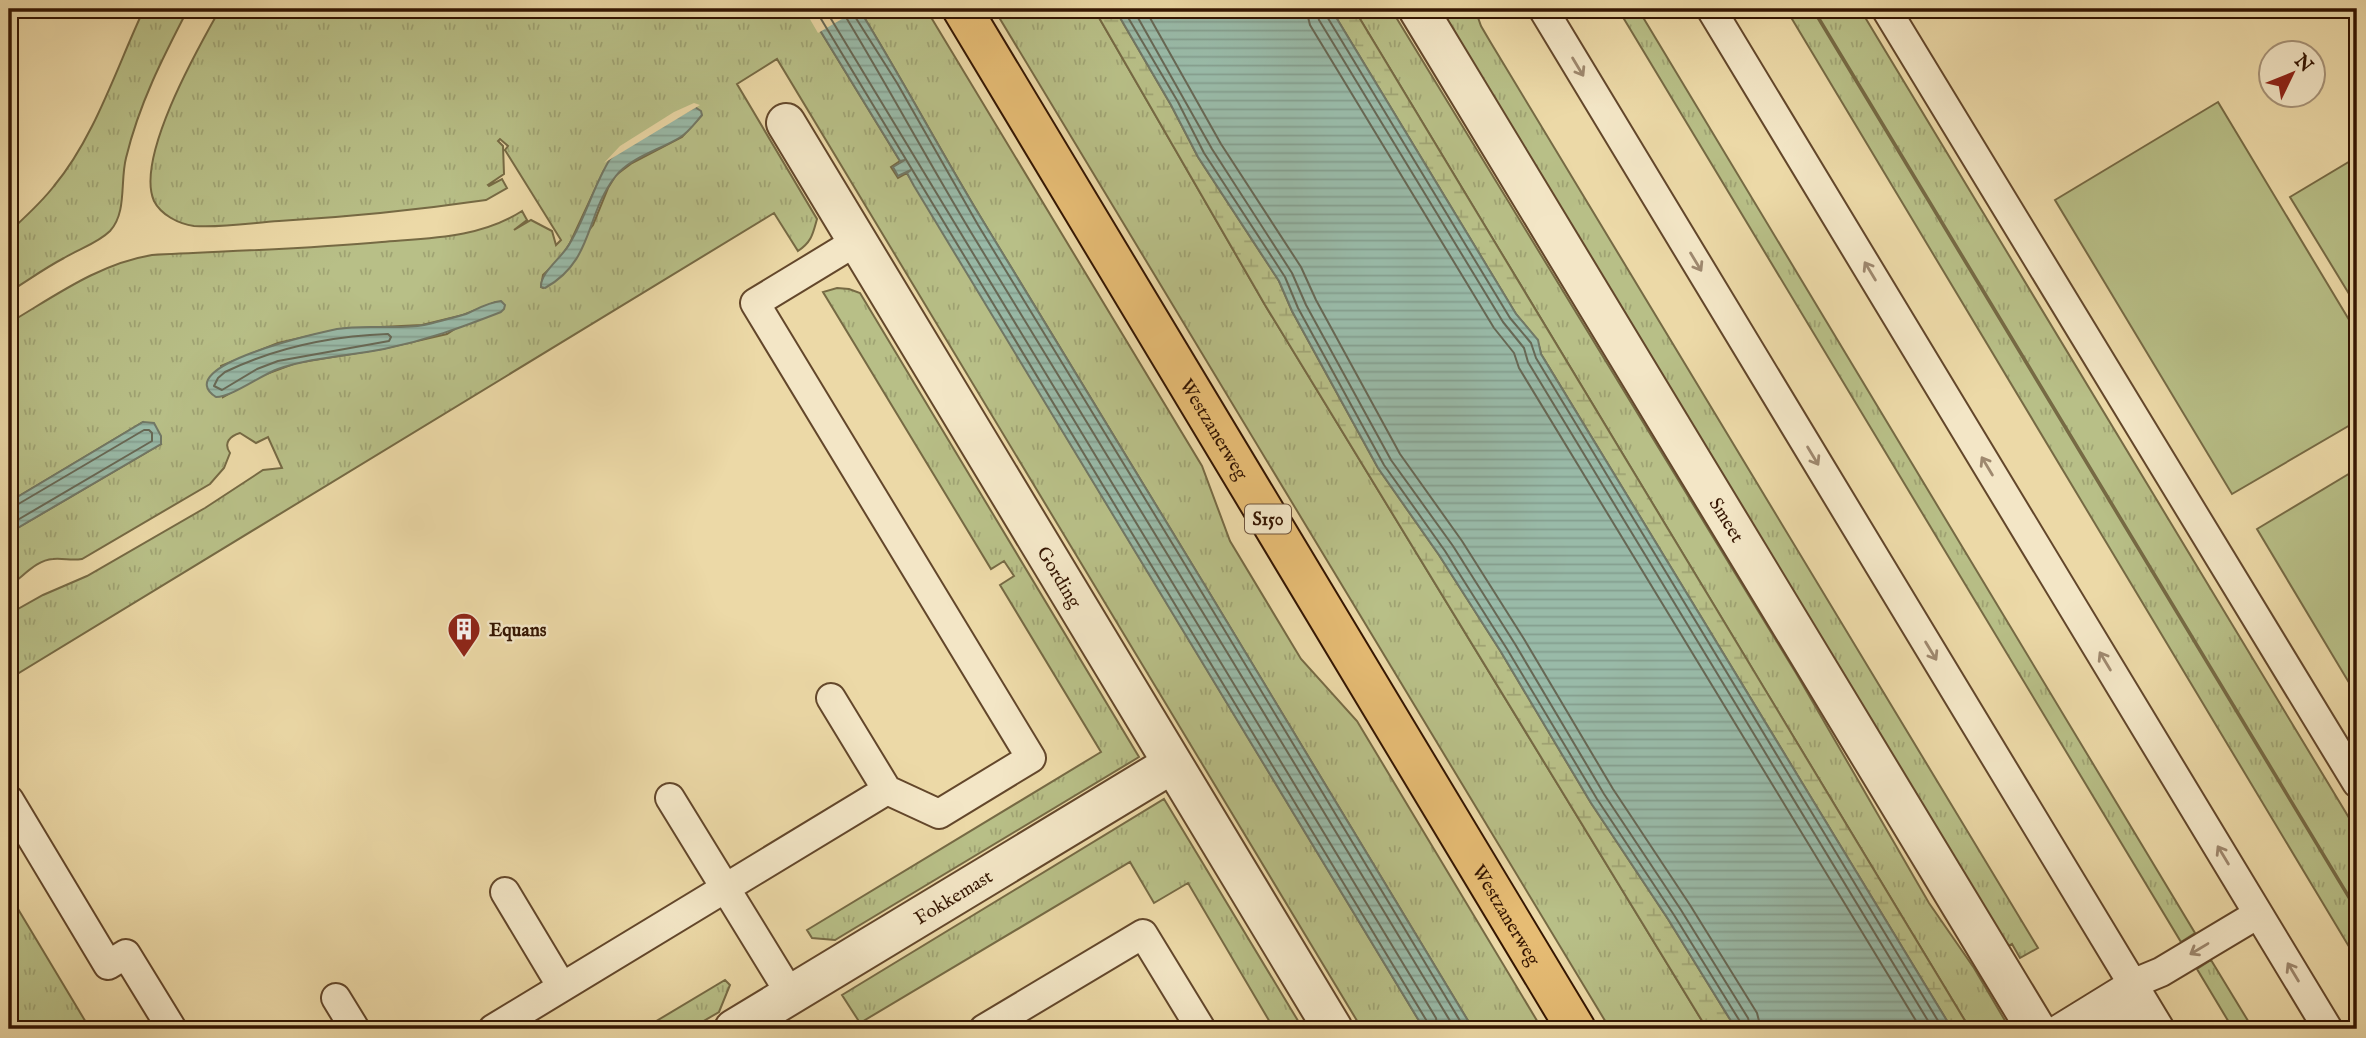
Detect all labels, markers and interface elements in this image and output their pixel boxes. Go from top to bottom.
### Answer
north arrow [2258,38,2328,108]
text: N [2288,49,2318,78]
one-way arrow [1571,57,1585,77]
one-way arrow [1689,251,1703,271]
one-way arrow [1862,262,1876,282]
street label: Westzanerweg [1173,375,1253,485]
one-way arrow [1807,446,1821,466]
one-way arrow [1980,457,1994,477]
street label: Smeet [1703,494,1749,548]
road number: S150 [1245,504,1291,534]
street label: Gording [1030,542,1086,614]
building icon: Equans [445,610,483,659]
place label: Equans [489,619,547,643]
one-way arrow [1924,641,1938,661]
one-way arrow [2098,651,2112,671]
one-way arrow [2215,846,2229,866]
street label: Westzanerweg [1466,861,1545,971]
street label: Fokkemast [911,865,998,931]
one-way arrow [2190,942,2210,956]
one-way arrow [2285,962,2299,982]

